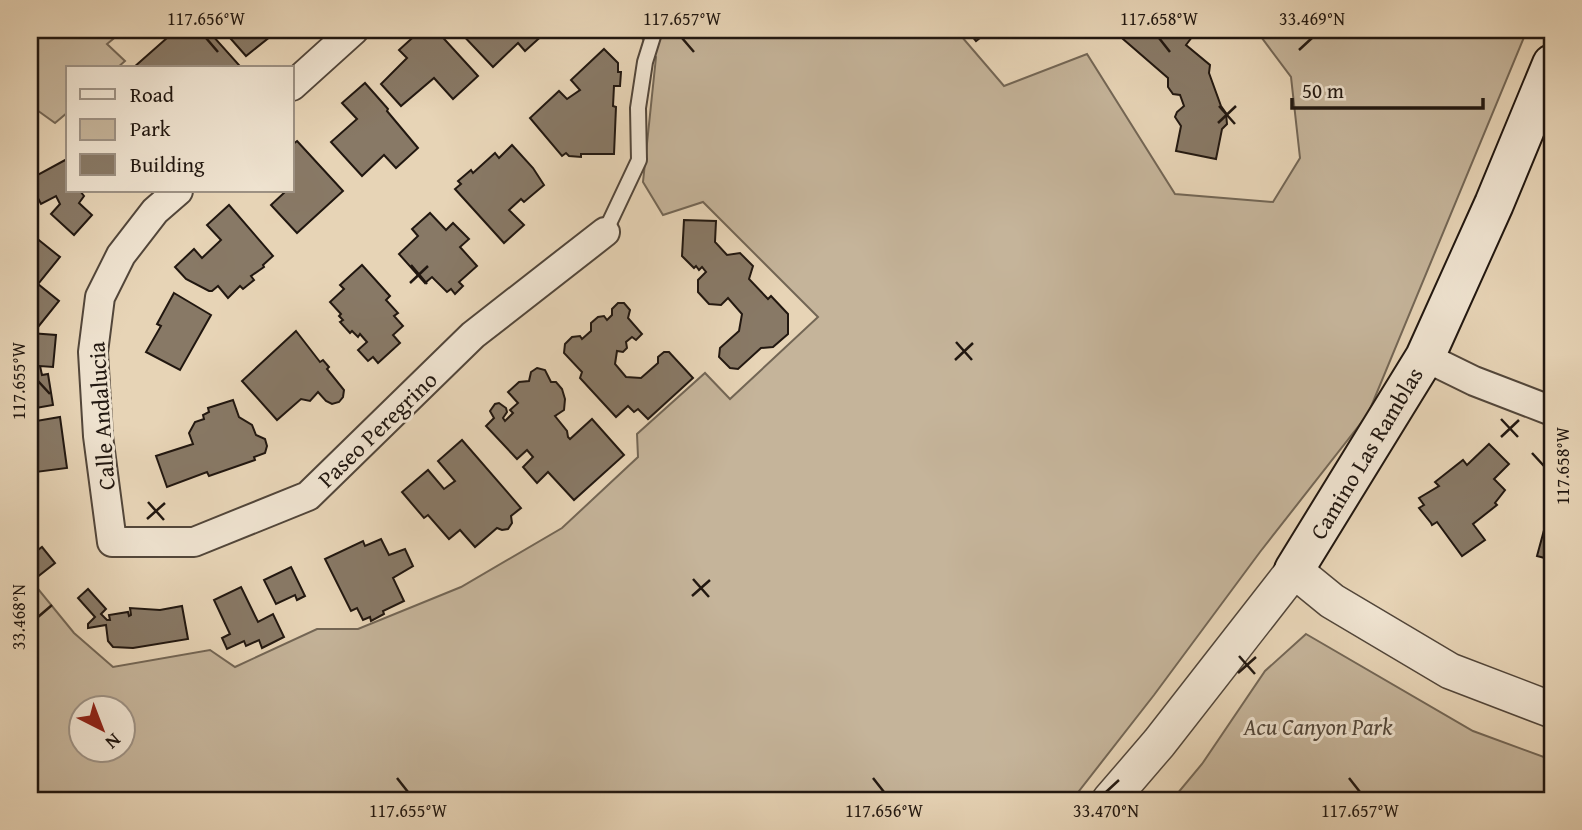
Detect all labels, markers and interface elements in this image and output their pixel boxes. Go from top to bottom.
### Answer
text: 117.656°W [167,5,246,32]
text: 117.657°W [643,5,722,32]
text: 117.658°W [1120,5,1199,32]
text: 33.469°N [1279,5,1345,32]
legend [66,66,294,192]
scale bar [1292,66,1482,110]
text: 50 m [1302,75,1344,106]
text: Road [130,79,175,110]
text: Park [130,113,171,144]
text: Building [130,149,205,180]
text: 117.655°W [5,341,32,420]
street label: Calle Andalucia [79,341,123,491]
street label: Camino Las Ramblas [1301,361,1431,545]
street label: Paseo Peregrino [310,363,444,495]
text: 117.658°W [1549,426,1576,505]
text: 33.468°N [5,584,32,650]
north arrow [66,694,136,764]
park label: Acu Canyon Park [1242,710,1393,743]
text: N [99,727,127,756]
text: 117.655°W [369,797,448,824]
text: 117.656°W [845,797,924,824]
text: 33.470°N [1073,797,1139,824]
text: 117.657°W [1321,797,1400,824]

